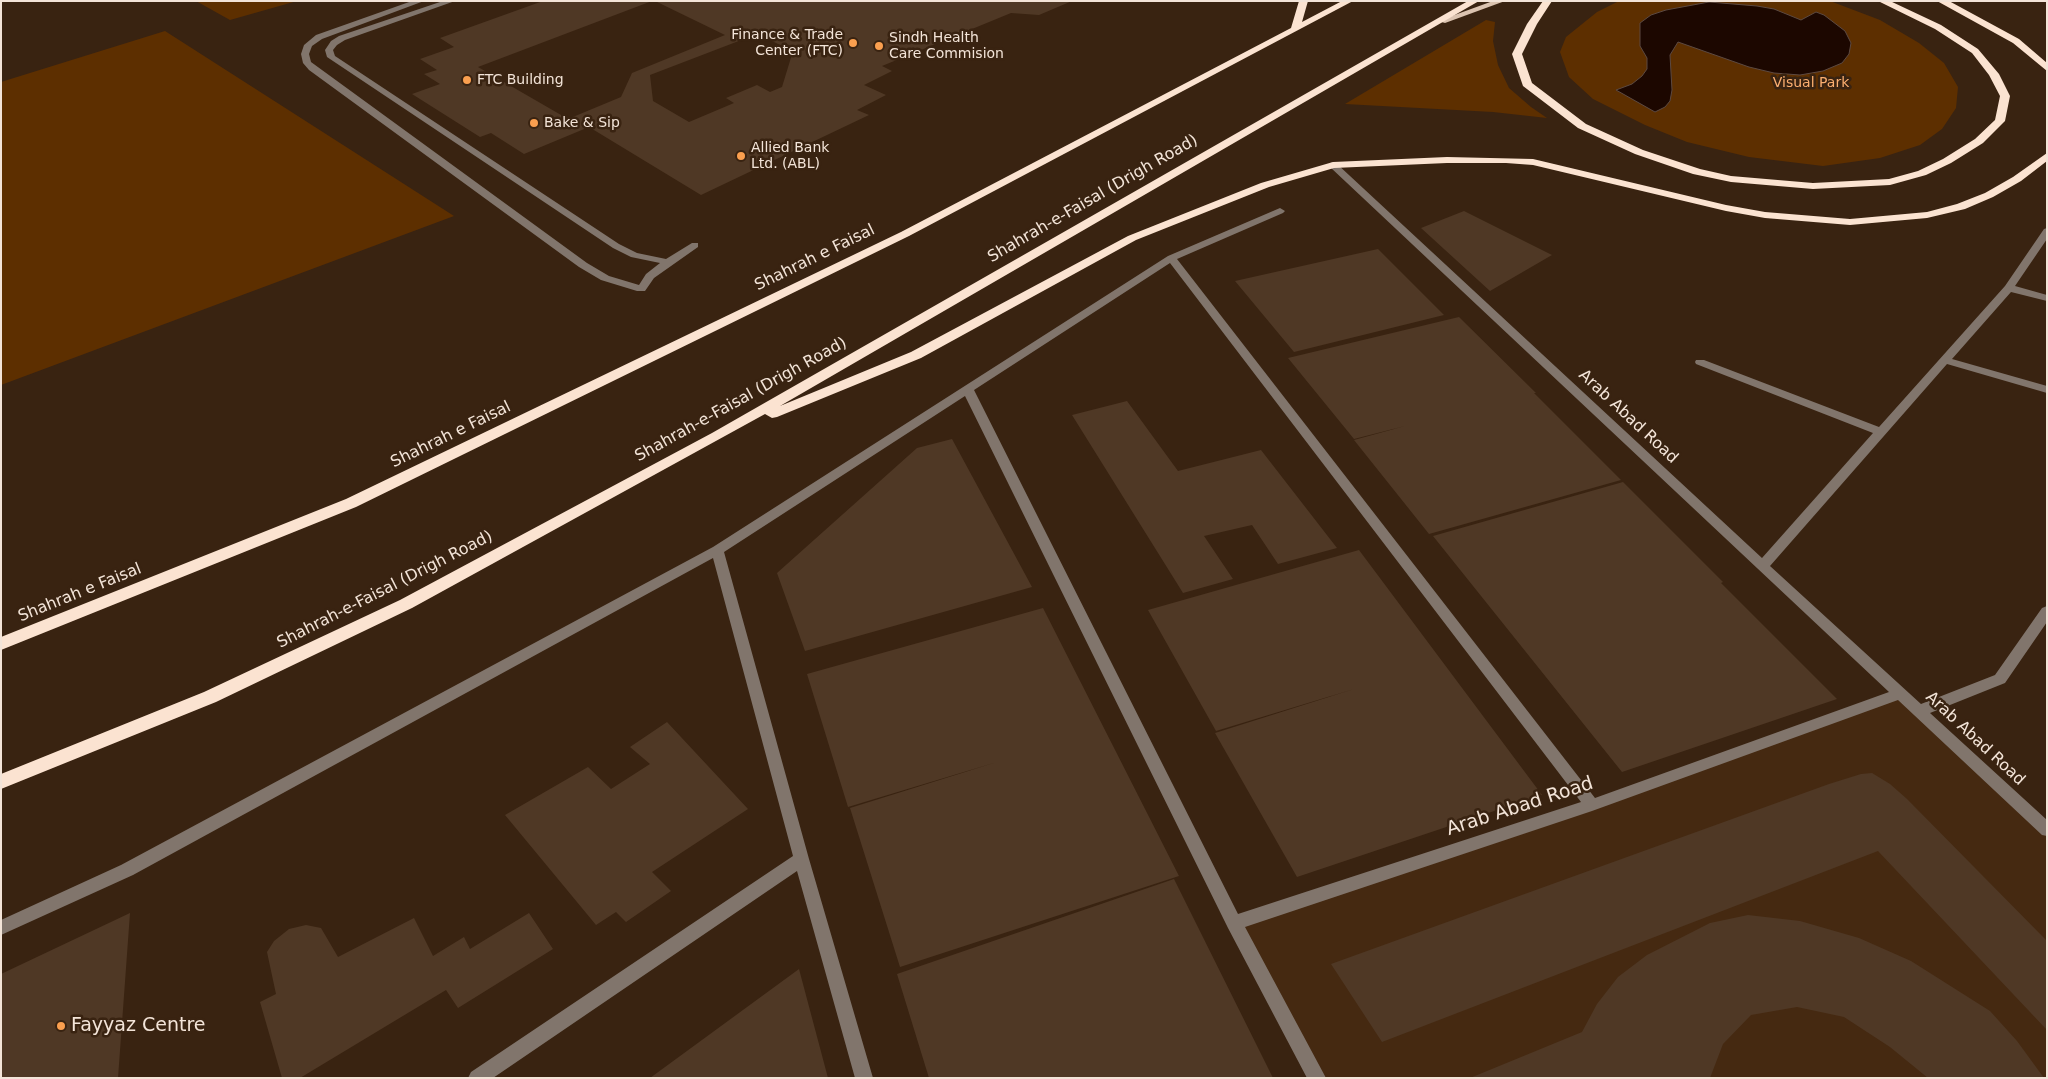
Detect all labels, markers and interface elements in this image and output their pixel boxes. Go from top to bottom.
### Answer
place label: Finance & Trade Center (FTC) [731,27,843,59]
place label: Sindh Health Care Commision [889,30,1004,62]
marker: Finance & Trade Center (FTC) [847,37,859,49]
marker: Sindh Health Care Commision [873,40,885,52]
place label: FTC Building [477,72,564,88]
marker: FTC Building [461,74,473,86]
park label: Visual Park [1773,75,1849,91]
place label: Bake & Sip [544,115,620,131]
marker: Bake & Sip [528,117,540,129]
street label: Shahrah-e-Faisal (Drigh Road) [985,131,1201,267]
place label: Allied Bank Ltd. (ABL) [751,140,829,172]
marker: Allied Bank Ltd. (ABL) [735,150,747,162]
street label: Shahrah e Faisal [752,221,878,295]
street label: Shahrah-e-Faisal (Drigh Road) [632,334,850,466]
street label: Arab Abad Road [1574,366,1682,468]
street label: Shahrah e Faisal [388,398,514,472]
street label: Shahrah-e-Faisal (Drigh Road) [274,527,496,653]
street label: Shahrah e Faisal [16,559,144,627]
street label: Arab Abad Road [1921,688,2029,790]
street label: Arab Abad Road [1444,773,1596,841]
place label: Fayyaz Centre [71,1015,206,1037]
marker: Fayyaz Centre [55,1020,67,1032]

